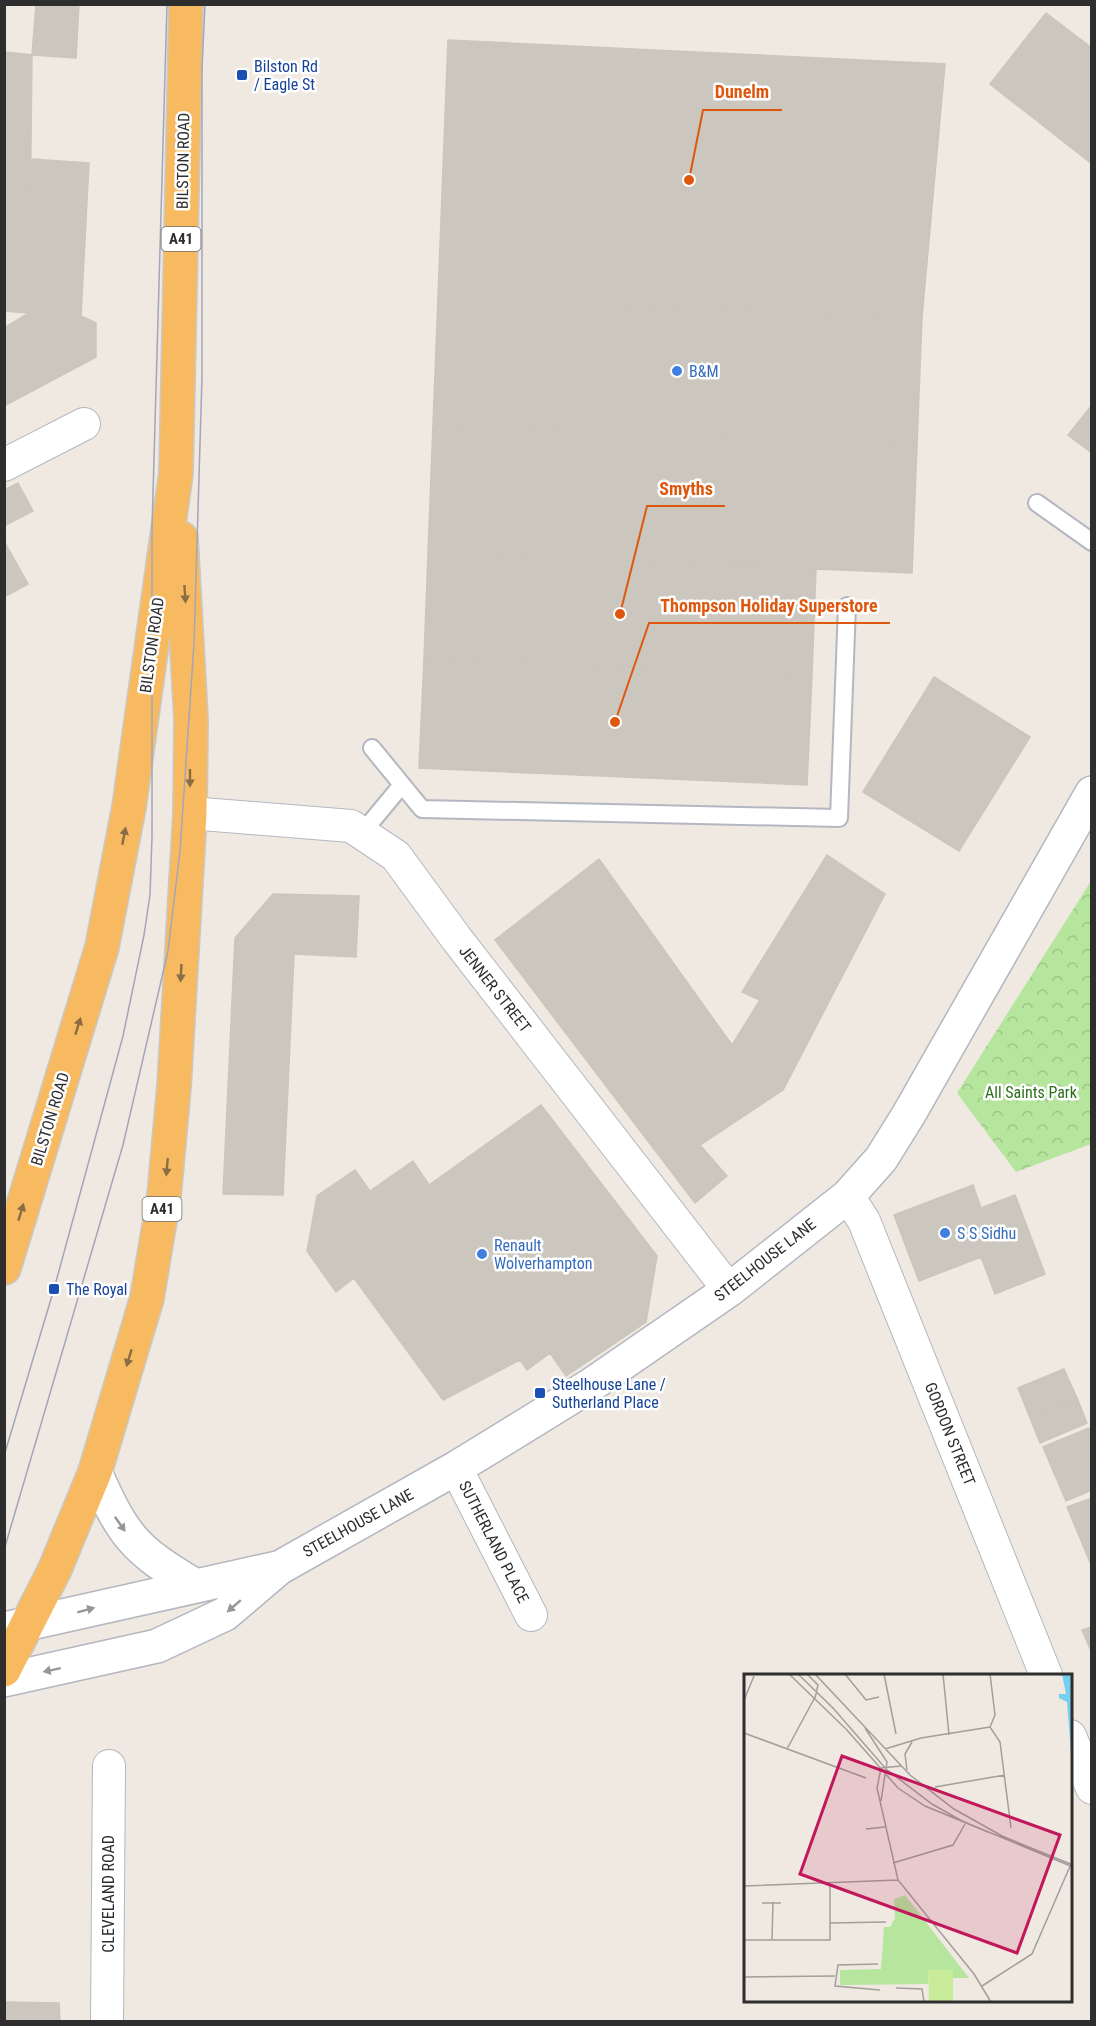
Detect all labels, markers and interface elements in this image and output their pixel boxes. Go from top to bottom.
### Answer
place label: Bilston Rd / Eagle St [254,57,318,94]
marker: Bilston Rd / Eagle St [235,68,249,82]
callout: Dunelm [703,74,782,110]
text: Dunelm [715,81,769,102]
street label: BILSTON ROAD [173,113,193,209]
road number: A41 [162,227,201,251]
place label: B&M [689,362,719,381]
marker: B&M [670,364,684,378]
callout: Smyths [647,470,725,506]
text: Smyths [659,478,713,499]
one-way arrow [180,585,190,604]
callout: Thompson Holiday Superstore [649,587,890,623]
text: Thompson Holiday Superstore [660,595,878,616]
street label: BILSTON ROAD [136,596,168,694]
one-way arrow [185,769,195,788]
one-way arrow [120,827,129,846]
street label: JENNER STREET [455,942,535,1036]
one-way arrow [177,963,186,982]
one-way arrow [74,1017,84,1035]
street label: BILSTON ROAD [27,1070,73,1168]
park label: All Saints Park [985,1083,1078,1102]
one-way arrow [162,1158,172,1177]
road number: A41 [142,1197,182,1221]
one-way arrow [17,1203,26,1221]
street label: STEELHOUSE LANE [711,1214,820,1305]
place label: S S Sidhu [957,1224,1016,1243]
marker: S S Sidhu [938,1226,952,1240]
place label: Renault Wolverhampton [494,1236,592,1273]
marker: Renault Wolverhampton [475,1247,489,1261]
place label: The Royal [66,1280,128,1299]
marker: The Royal [47,1282,61,1296]
one-way arrow [124,1349,133,1367]
place label: Steelhouse Lane / Sutherland Place [552,1375,666,1412]
street label: GORDON STREET [921,1380,979,1488]
marker: Steelhouse Lane / Sutherland Place [533,1386,547,1400]
street label: SUTHERLAND PLACE [455,1478,533,1606]
street label: STEELHOUSE LANE [299,1485,417,1561]
one-way arrow [114,1516,125,1532]
one-way arrow [226,1599,242,1612]
one-way arrow [77,1604,95,1614]
one-way arrow [42,1666,61,1675]
inset map [744,1674,1072,2002]
street label: CLEVELAND ROAD [99,1835,118,1953]

